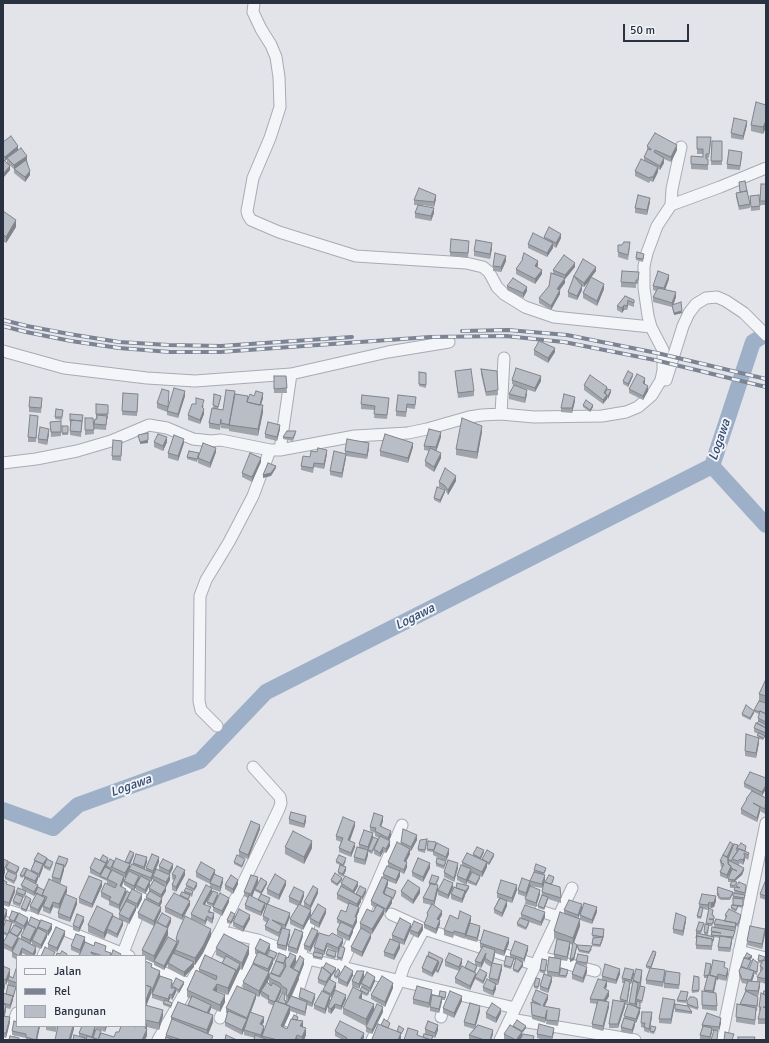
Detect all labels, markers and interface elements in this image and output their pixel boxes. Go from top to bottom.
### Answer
scale bar [625,16,691,42]
text: 50 m [630,23,655,38]
water label: Logawa [706,417,734,463]
water label: Logawa [393,600,437,634]
water label: Logawa [108,771,154,801]
legend [16,955,146,1027]
text: Jalan [54,964,81,979]
text: Rel [54,984,71,999]
text: Bangunan [54,1004,106,1019]

